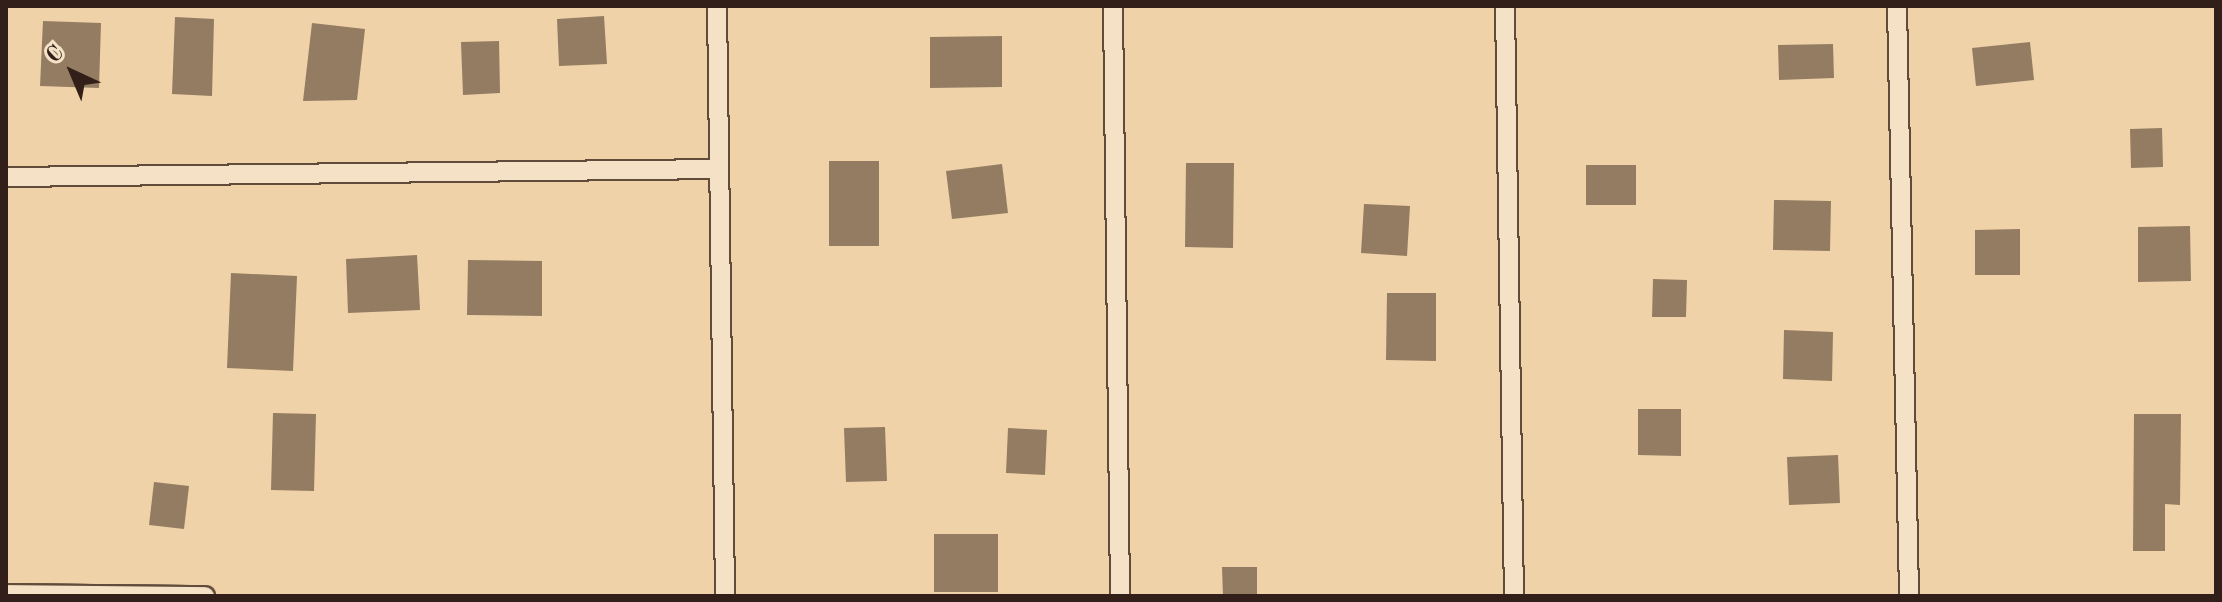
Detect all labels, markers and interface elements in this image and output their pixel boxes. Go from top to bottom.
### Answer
north arrow [32,32,112,112]
text: С [42,42,68,68]

